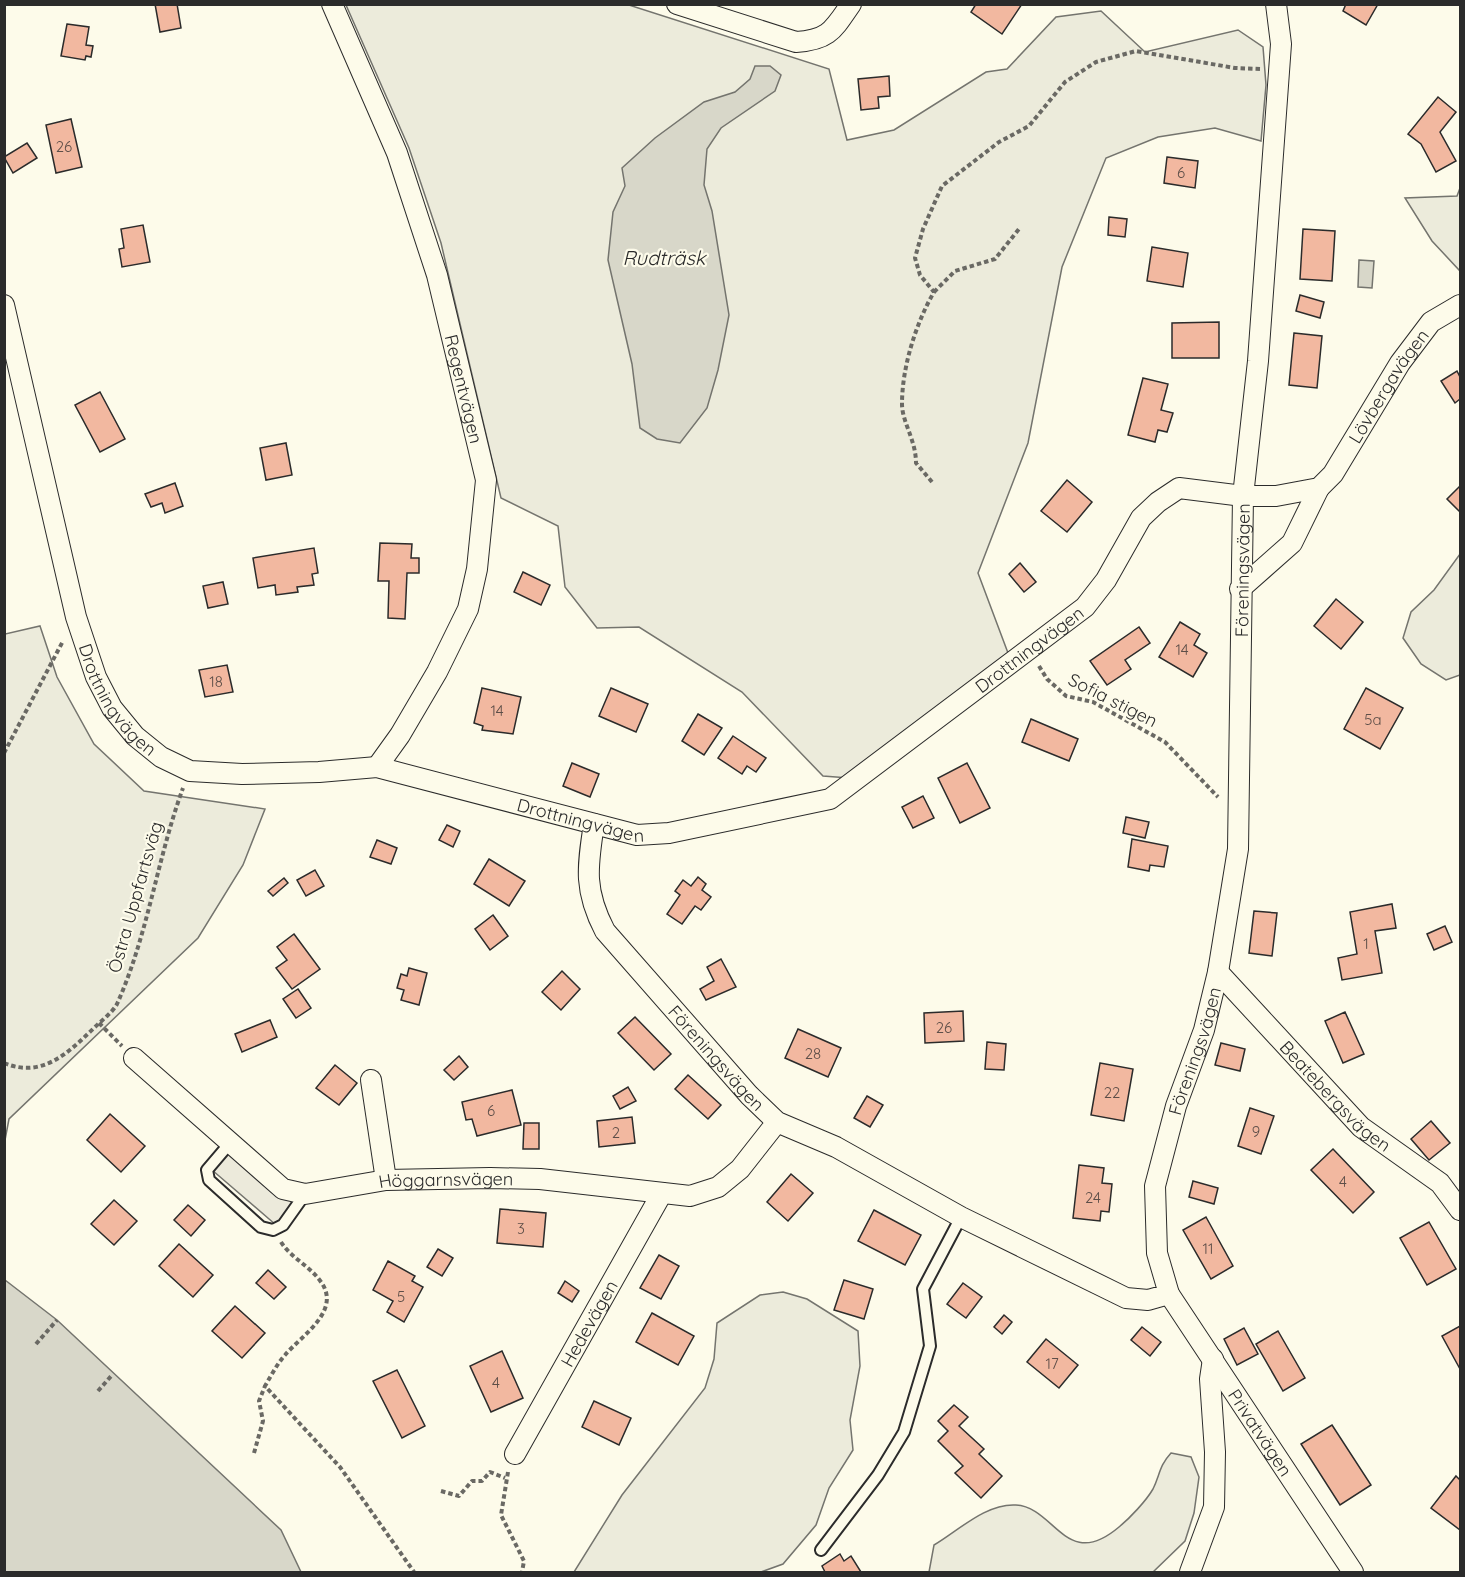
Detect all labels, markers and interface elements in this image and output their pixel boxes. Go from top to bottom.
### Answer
house number: 26 [56,137,72,156]
house number: 6 [1177,163,1185,182]
water label: Rudträsk [622,245,708,270]
street label: Lövbergavägen [1343,324,1433,447]
street label: Regentvägen [440,332,488,446]
street label: Föreningsvägen [1230,503,1254,637]
street label: Drottningvägen [970,601,1088,698]
house number: 14 [1175,640,1189,659]
street label: Drottningvägen [74,641,161,760]
street label: Sofia stigen [1065,668,1161,732]
house number: 18 [209,672,223,691]
house number: 14 [490,701,504,720]
house number: 5a [1364,710,1382,729]
street label: Drottningvägen [515,793,645,847]
street label: Östra Uppfartsväg [102,819,168,975]
house number: 1 [1363,934,1369,953]
street label: Föreningsvägen [1163,984,1226,1117]
street label: Föreningsvägen [664,1000,770,1115]
house number: 26 [936,1018,952,1037]
street label: Beatebergsvägen [1275,1035,1396,1156]
house number: 28 [805,1044,821,1063]
house number: 22 [1104,1083,1120,1102]
house number: 6 [487,1101,495,1120]
house number: 9 [1252,1122,1260,1141]
house number: 2 [612,1123,620,1142]
street label: Höggarnsvägen [377,1166,513,1193]
house number: 4 [1339,1172,1347,1191]
house number: 24 [1085,1188,1101,1207]
house number: 3 [517,1219,525,1238]
house number: 11 [1202,1239,1214,1258]
street label: Hedevägen [555,1276,622,1371]
house number: 5 [397,1287,405,1306]
house number: 17 [1045,1354,1059,1373]
house number: 4 [492,1373,500,1392]
street label: Privatvägen [1223,1384,1298,1480]

